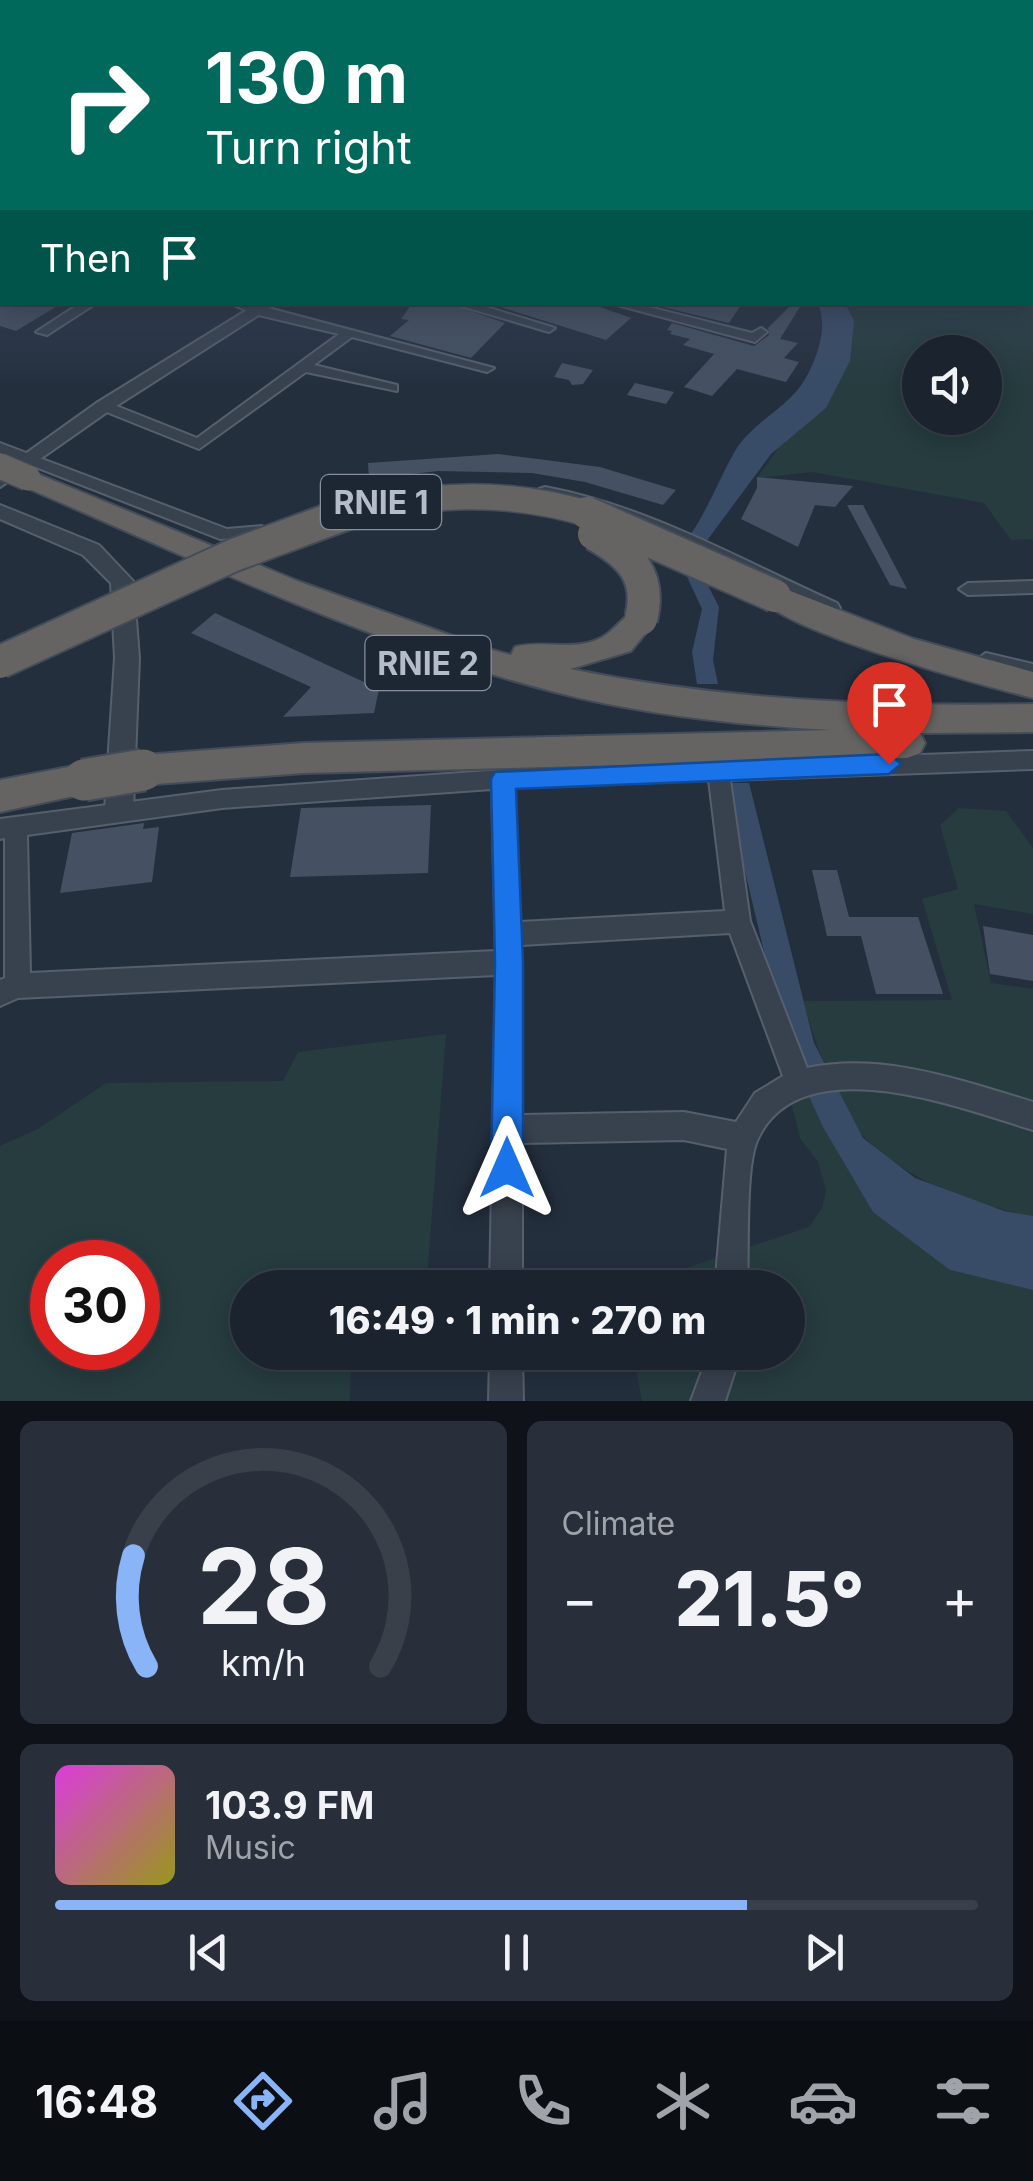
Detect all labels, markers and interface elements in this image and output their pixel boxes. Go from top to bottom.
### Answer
text: 130 m [205,35,408,120]
icon: right [40,40,170,170]
text: Turn right [205,120,412,175]
icon: arrive [152,230,207,285]
text: Then [40,235,132,281]
map controls [902,335,1002,435]
button: sound [902,335,1002,435]
road number: RNIE 1 [321,475,441,529]
road number: RNIE 2 [366,636,490,690]
pin [847,662,932,765]
icon: arrive [862,677,917,732]
position arrow [455,1116,559,1220]
speed limit sign: 30 [30,1240,160,1370]
text: 16:49 · 1 min · 270 m [329,1297,706,1343]
text: Climate [562,1504,675,1543]
text: 28 [197,1523,330,1649]
text: 21.5° [675,1553,865,1644]
text: − [562,1566,598,1632]
text: + [942,1566,978,1632]
text: km/h [221,1641,306,1685]
text: 103.9 FM [205,1782,374,1828]
text: Music [205,1828,296,1867]
icon: previous [181,1925,236,1980]
icon: pause [489,1925,544,1980]
icon: next [797,1925,852,1980]
icon: directions [228,2066,298,2136]
icon: music [368,2066,438,2136]
icon: phone [508,2066,578,2136]
icon: climate [648,2066,718,2136]
icon: car [788,2066,858,2136]
icon: filters [928,2066,998,2136]
text: 16:48 [35,2074,158,2129]

